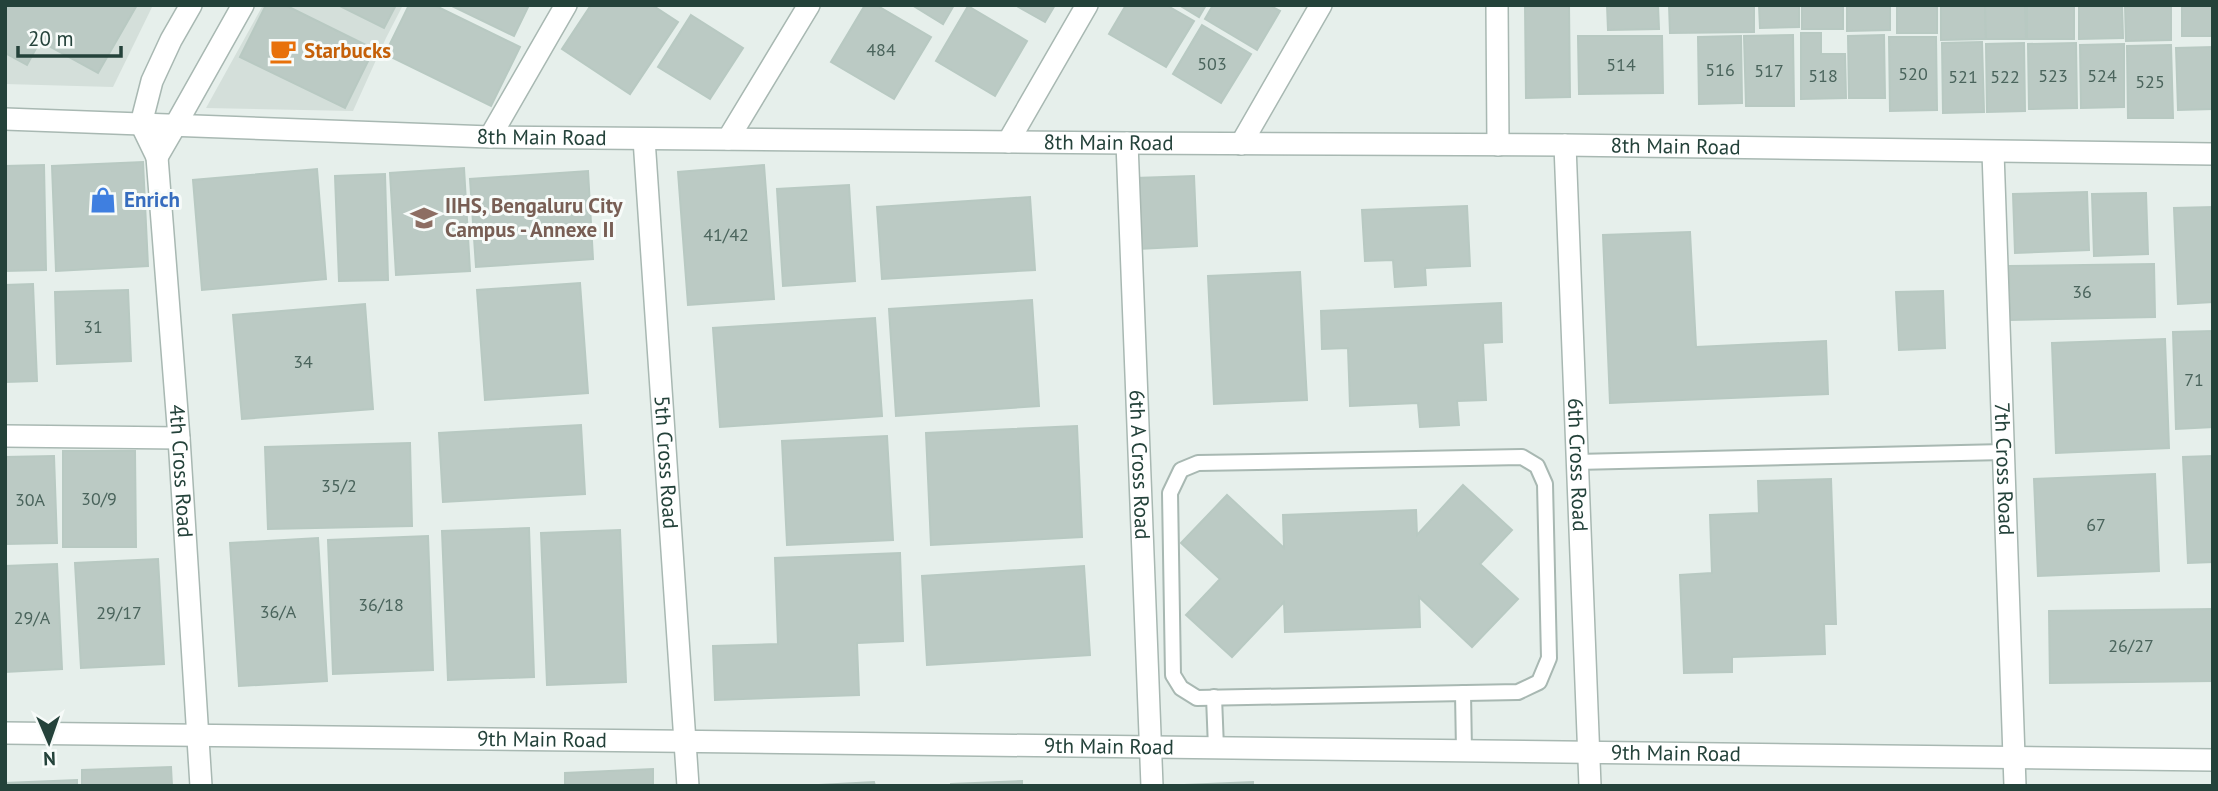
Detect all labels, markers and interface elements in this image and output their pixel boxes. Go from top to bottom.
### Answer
scale bar [18,14,121,58]
text: 20 m [28,25,74,52]
cafe icon: Starbucks [268,36,298,66]
place label: Starbucks [304,37,391,64]
house number: 484 [866,38,896,61]
house number: 503 [1197,52,1227,75]
house number: 514 [1606,53,1636,76]
house number: 516 [1705,58,1735,81]
house number: 517 [1754,59,1784,82]
house number: 520 [1898,62,1928,85]
house number: 518 [1808,64,1838,87]
house number: 523 [2038,64,2068,87]
house number: 524 [2087,64,2117,87]
house number: 521 [1948,65,1978,88]
house number: 522 [1990,65,2020,88]
house number: 525 [2135,70,2165,93]
street label: 8th Main Road [476,123,607,151]
street label: 8th Main Road [1044,128,1174,156]
street label: 8th Main Road [1610,132,1741,160]
shop icon: Enrich [88,185,118,215]
place label: Enrich [124,186,180,213]
place label: IIHS, Bengaluru City Campus - Annexe II [445,192,624,243]
school or university icon: IIHS, Bengaluru City Campus - Annexe II [409,203,439,233]
house number: 41/42 [703,223,749,246]
house number: 36 [2072,280,2092,303]
house number: 31 [83,315,103,338]
house number: 34 [293,350,313,373]
house number: 71 [2184,368,2204,391]
street label: 6th A Cross Road [1124,389,1156,540]
street label: 5th Cross Road [648,395,684,530]
street label: 6th Cross Road [1562,397,1594,532]
street label: 7th Cross Road [1989,402,2020,536]
street label: 4th Cross Road [163,403,199,539]
house number: 35/2 [321,474,357,497]
house number: 30/9 [81,487,117,510]
house number: 30A [15,488,46,511]
house number: 67 [2086,513,2106,536]
house number: 36/18 [358,593,404,616]
house number: 36/A [260,600,297,623]
house number: 29/17 [96,601,142,624]
house number: 29/A [14,606,51,629]
house number: 26/27 [2108,634,2154,657]
north arrow [14,707,84,777]
street label: 9th Main Road [477,725,607,753]
street label: 9th Main Road [1044,732,1174,760]
street label: 9th Main Road [1611,739,1741,767]
text: N [43,747,56,771]

